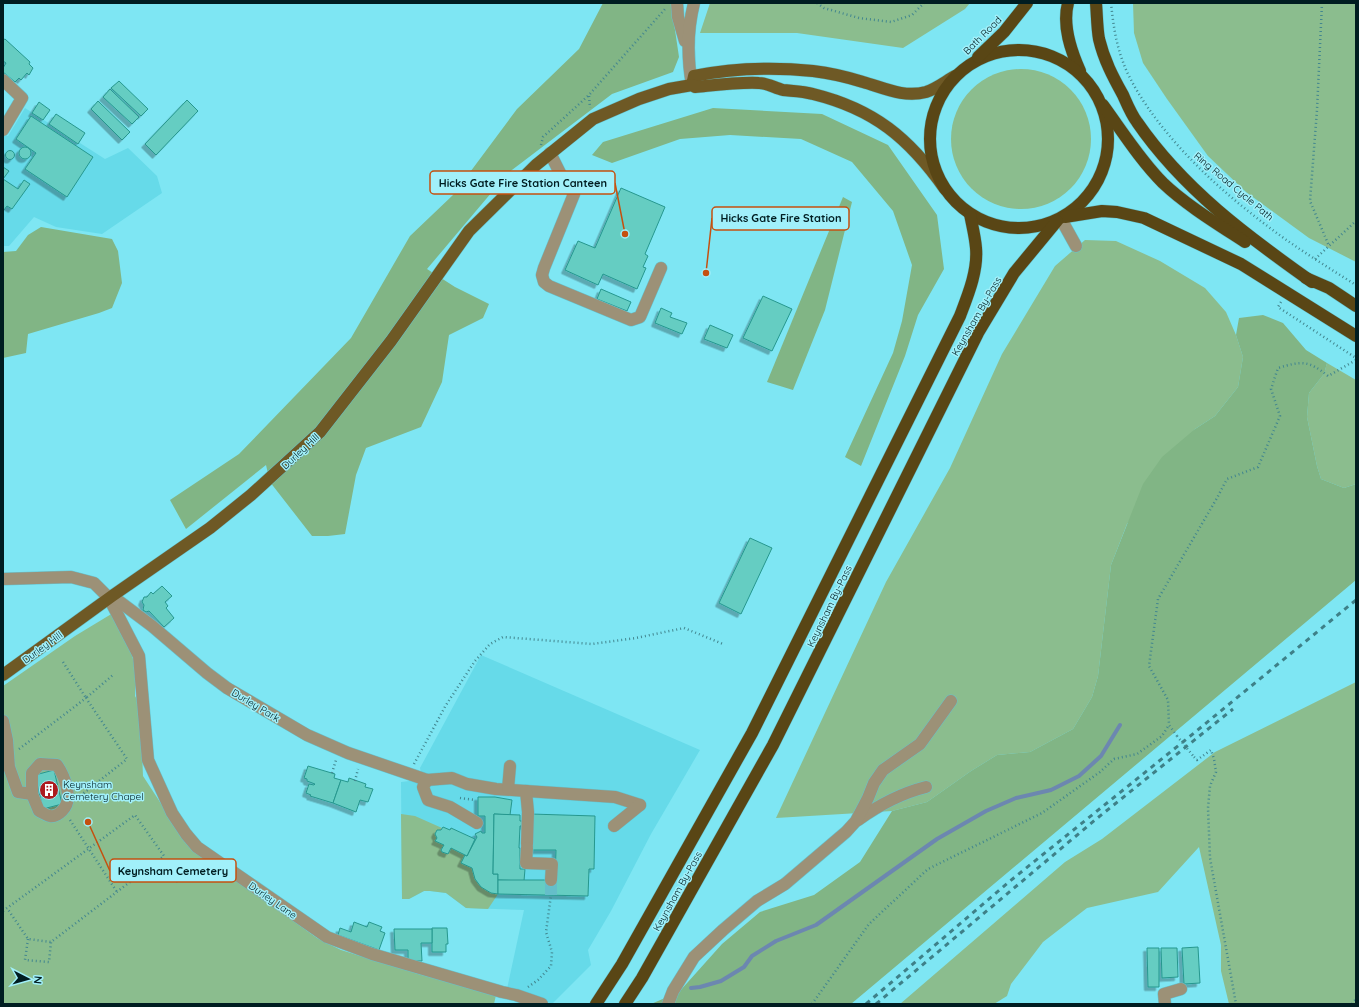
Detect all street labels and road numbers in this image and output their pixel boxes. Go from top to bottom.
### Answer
street label: Bath Road [960,13,1004,57]
street label: Ring Road Cycle Path [1191,149,1276,224]
street label: Keynsham By-Pass [948,274,1005,358]
street label: Durley Hill [279,431,322,472]
street label: Keynsham By-Pass [804,563,855,649]
street label: Durley Hill [20,628,65,666]
street label: Durley Park [229,686,282,725]
street label: Keynsham By-Pass [650,849,705,933]
street label: Durley Lane [246,879,300,922]

